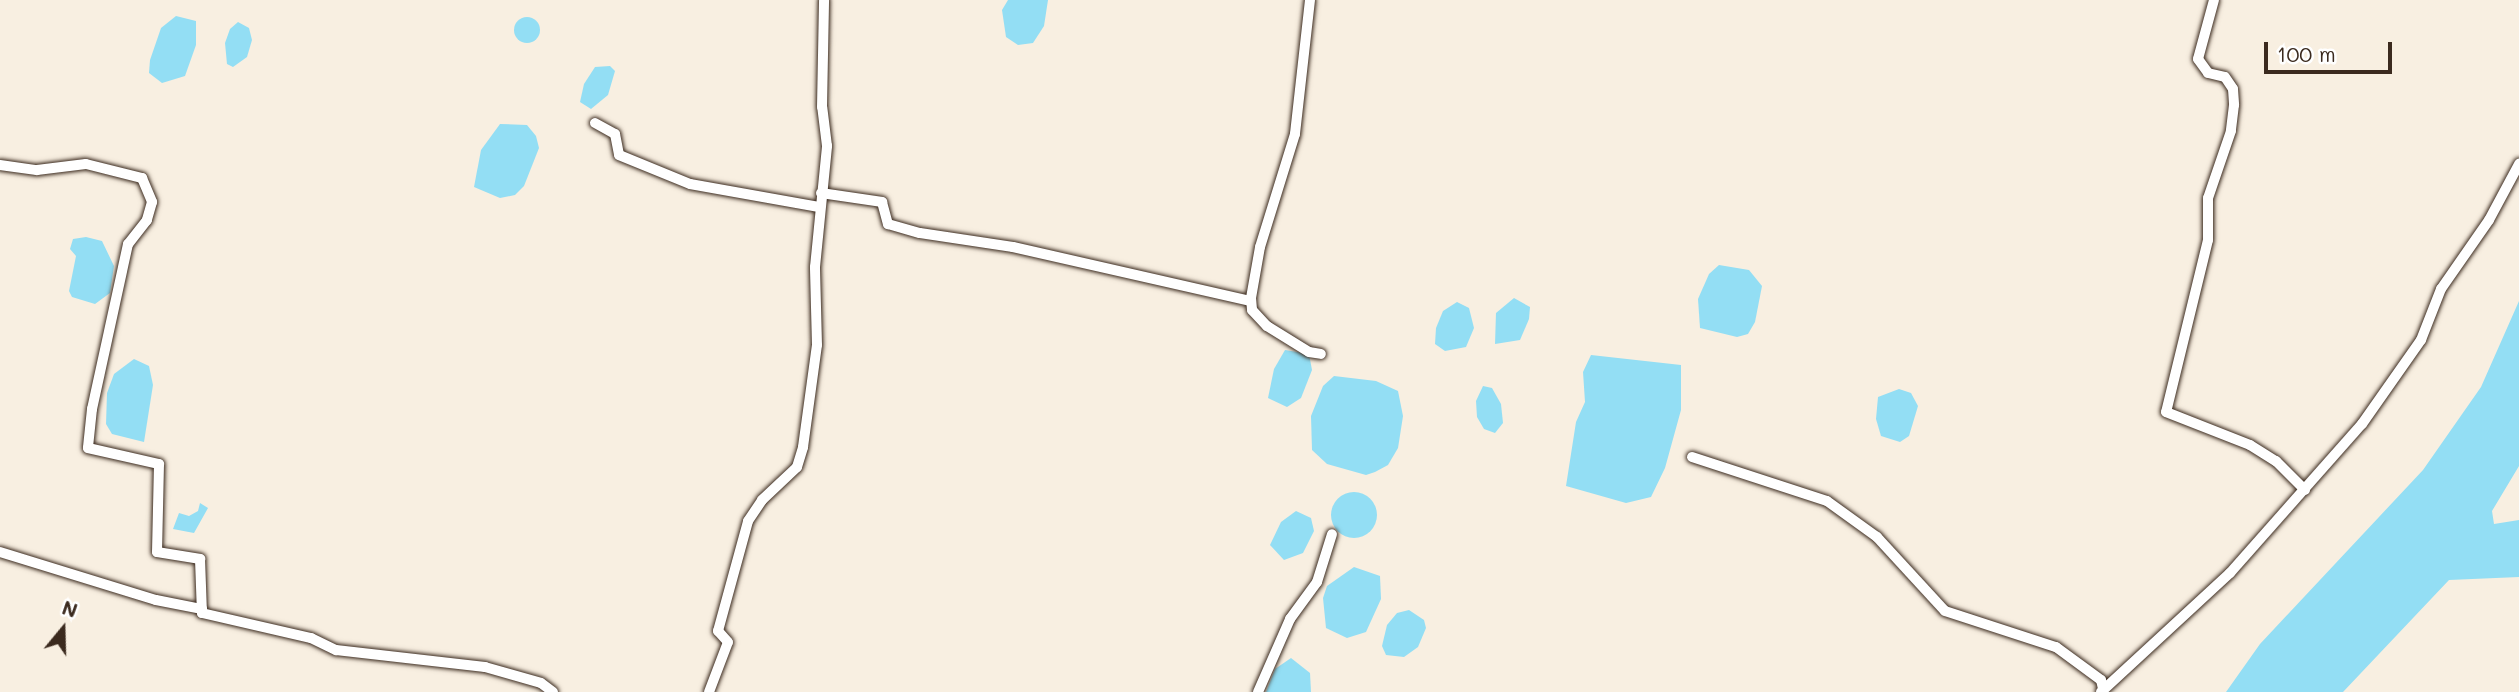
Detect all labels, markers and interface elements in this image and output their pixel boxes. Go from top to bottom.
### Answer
scale bar [2267,28,2395,72]
text: 100 m [2277,40,2336,67]
north arrow [28,594,98,664]
text: N [59,595,81,623]

